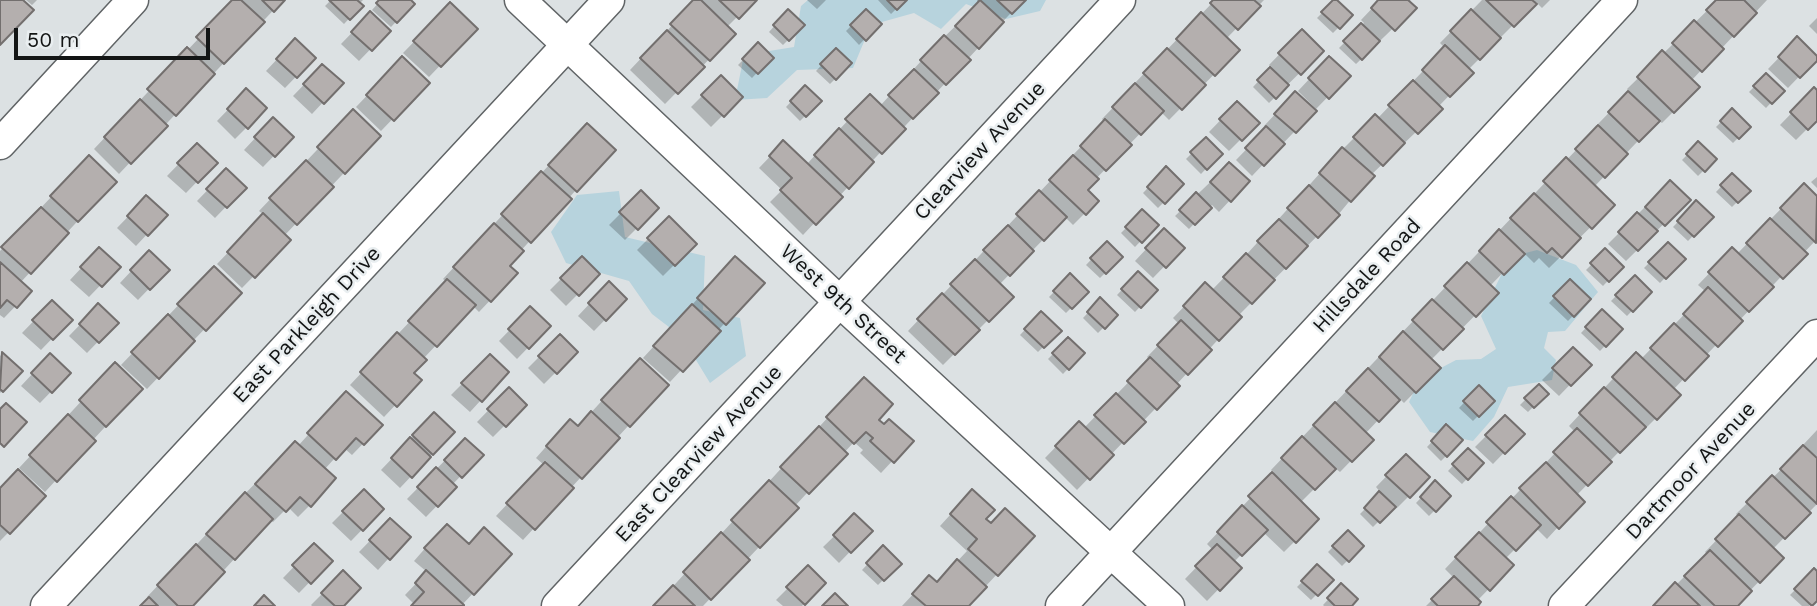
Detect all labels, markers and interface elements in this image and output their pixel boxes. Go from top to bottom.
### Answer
scale bar [18,14,214,58]
text: 50 m [27,27,79,52]
street label: Clearview Avenue [909,76,1051,226]
street label: Hillsdale Road [1308,214,1426,338]
street label: West 9th Street [775,239,911,369]
street label: East Parkleigh Drive [228,241,386,409]
street label: East Clearview Avenue [610,360,788,548]
street label: Dartmoor Avenue [1621,397,1761,545]

